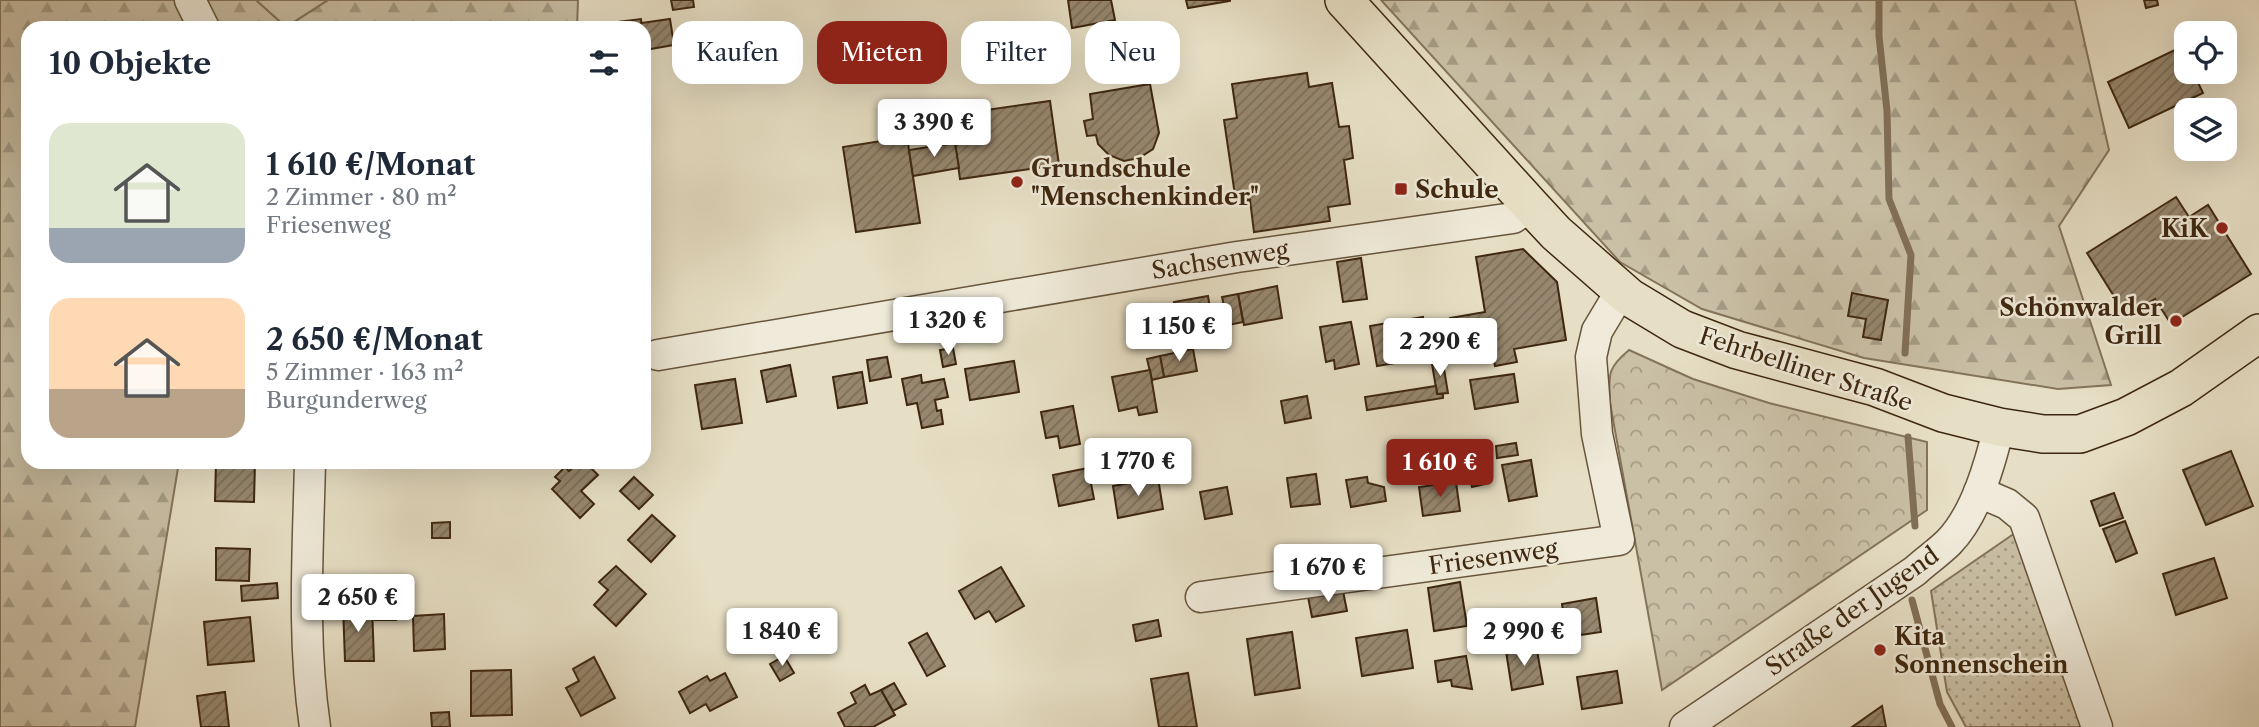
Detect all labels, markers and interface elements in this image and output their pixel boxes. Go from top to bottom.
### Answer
chip: Kaufen [672,21,803,84]
chip: Mieten [817,21,947,84]
chip: Filter [961,21,1071,84]
chip: Neu [1085,21,1180,84]
map controls [2174,21,2237,161]
button: locate [2174,21,2237,84]
icon: filters [585,44,623,82]
text: 10 Objekte [49,45,211,82]
button: layers [2174,98,2237,161]
pin: 3 390 € [869,100,999,159]
text: 3 390 € [894,108,974,136]
text: 1 610 €/Monat [266,146,475,183]
icon: home [105,151,189,235]
place label: Grundschule "Menschenkinder" [1031,154,1259,211]
marker: Grundschule "Menschenkinder" [1009,174,1025,190]
place label: Schule [1415,175,1499,204]
marker: Schule [1393,181,1409,197]
text: 2 Zimmer · 80 m² [266,183,457,211]
text: Friesenweg [266,211,391,239]
place label: KiK [2161,214,2209,243]
marker: KiK [2214,220,2230,236]
street label: Sachsenweg [1149,235,1291,285]
place label: Schönwalder Grill [1999,293,2162,350]
pin: 1 320 € [883,298,1013,357]
pin: 1 150 € [1114,304,1244,363]
text: 1 320 € [909,306,987,334]
text: 1 150 € [1142,312,1216,340]
marker: Schönwalder Grill [2168,313,2184,329]
pin: 2 290 € [1375,318,1505,378]
text: 2 650 €/Monat [266,321,483,358]
street label: Fehrbelliner Straße [1696,321,1916,417]
icon: home [105,326,189,410]
text: 2 290 € [1399,327,1481,355]
text: 5 Zimmer · 163 m² [266,358,464,386]
text: Burgunderweg [266,386,427,414]
pin: 1 770 € [1073,438,1203,498]
pin: 1 610 € [1375,440,1505,499]
text: 1 770 € [1100,447,1176,475]
text: 1 610 € [1402,448,1478,476]
street label: Friesenweg [1427,534,1560,580]
street label: Straße der Jugend [1760,540,1945,682]
pin: 1 670 € [1263,544,1393,604]
text: 1 670 € [1290,553,1366,581]
pin: 2 650 € [293,574,423,634]
text: 2 650 € [318,583,398,611]
pin: 1 840 € [717,608,847,668]
pin: 2 990 € [1459,608,1589,668]
text: 1 840 € [743,617,821,645]
text: 2 990 € [1483,617,1565,645]
place label: Kita Sonnenschein [1894,622,2069,679]
marker: Kita Sonnenschein [1872,642,1888,658]

